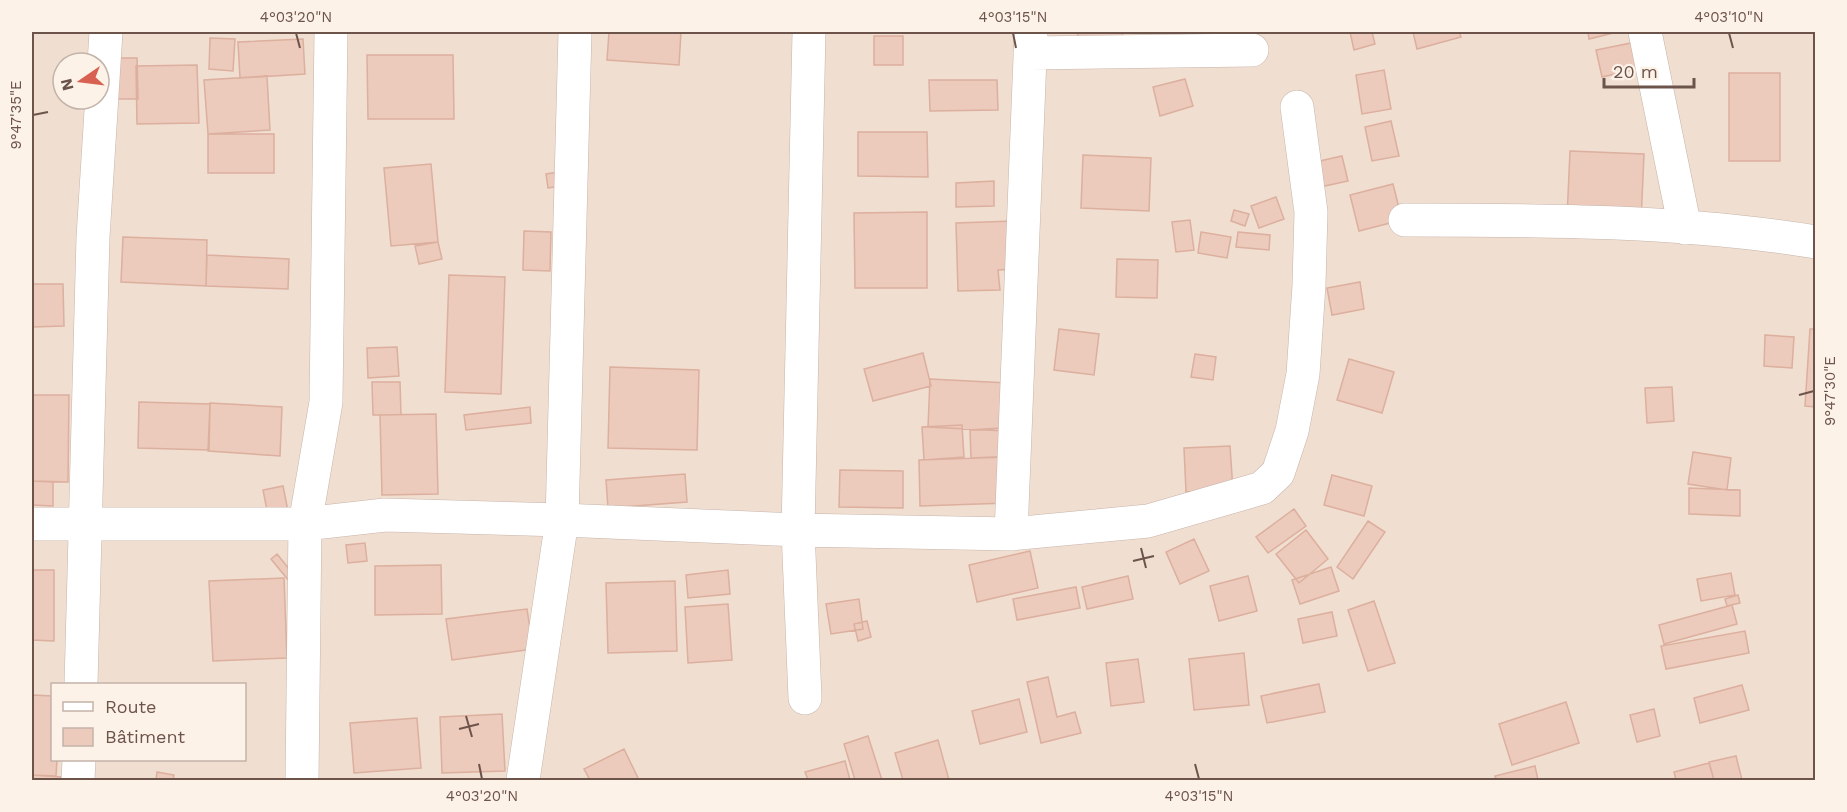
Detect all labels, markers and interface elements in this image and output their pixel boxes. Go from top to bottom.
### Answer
text: 4°03'20"N [260,8,332,26]
text: 4°03'15"N [979,8,1048,26]
text: 4°03'10"N [1694,8,1764,26]
north arrow [51,51,111,111]
scale bar [1604,51,1694,89]
text: 20 m [1613,61,1658,82]
text: N [56,76,78,93]
text: 9°47'35"E [7,80,25,150]
text: 9°47'30"E [1821,356,1839,426]
legend [51,683,246,761]
text: Route [105,696,157,717]
text: Bâtiment [105,726,185,747]
text: 4°03'20"N [446,787,518,805]
text: 4°03'15"N [1165,787,1234,805]

